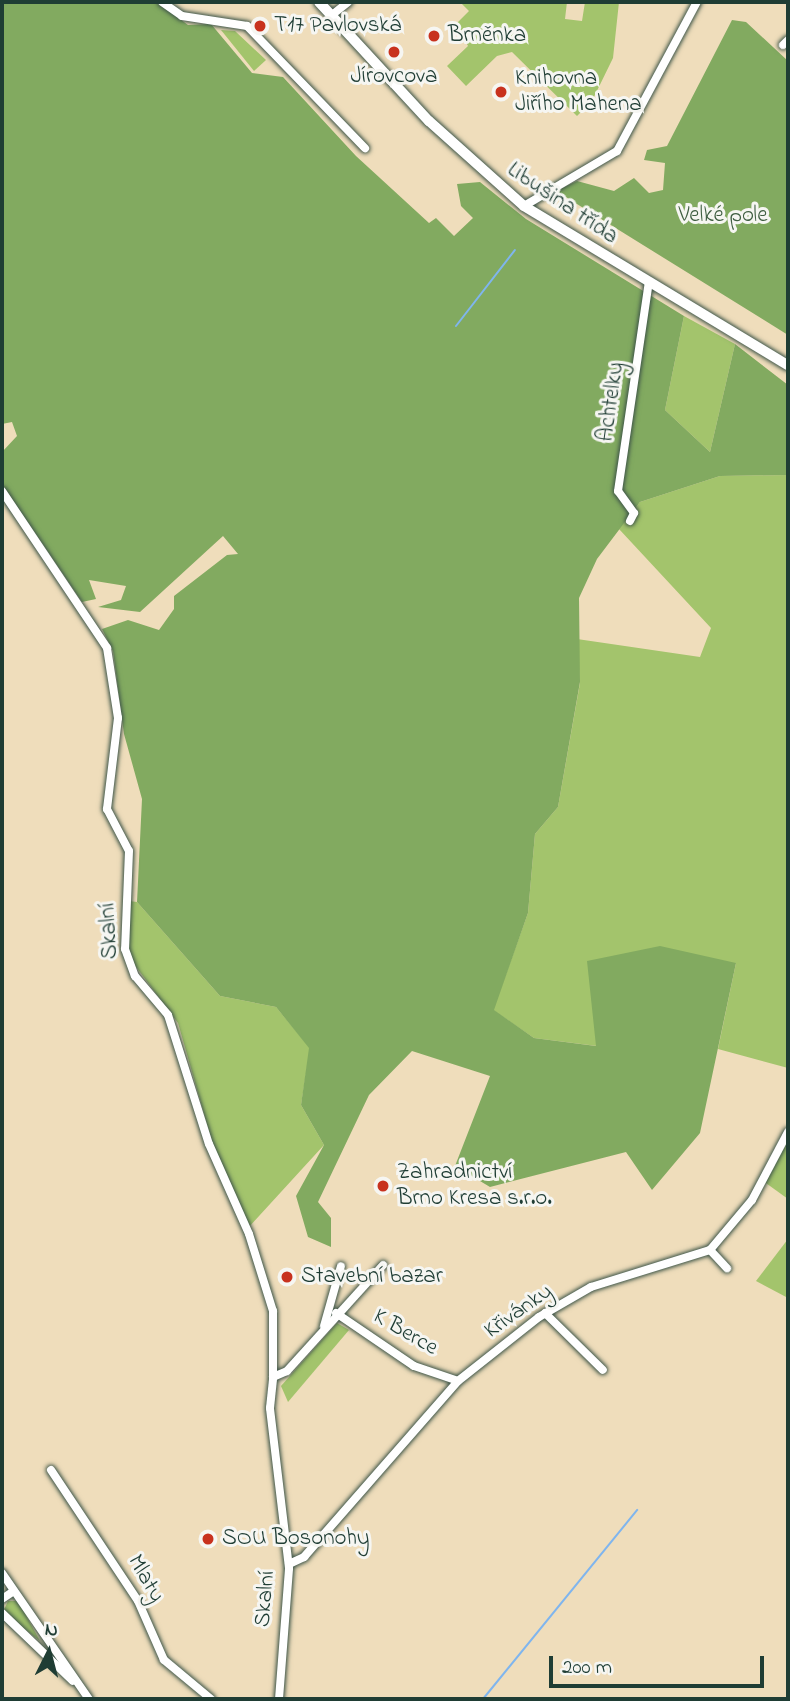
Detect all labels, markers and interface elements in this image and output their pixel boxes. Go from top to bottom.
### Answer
place label: T17 Pavlovská [274,12,401,40]
marker: T17 Pavlovská [252,18,268,34]
place label: Brněnka [448,22,526,50]
marker: Brněnka [426,28,442,44]
marker: Jírovcova [386,44,402,60]
place label: Jírovcova [351,63,437,91]
place label: Knihovna Jiřího Mahena [515,65,642,119]
marker: Knihovna Jiřího Mahena [493,84,509,100]
street label: Libušina třída [501,157,623,251]
park label: Velké pole [678,202,768,230]
street label: Achtelky [593,360,631,444]
street label: Skalní [95,902,125,960]
place label: Zahradnictví Brno Kresa s.r.o. [397,1159,552,1213]
marker: Zahradnictví Brno Kresa s.r.o. [375,1178,391,1194]
place label: Stavební bazar [301,1263,443,1291]
marker: Stavební bazar [279,1269,295,1285]
street label: Křivánky [479,1279,559,1345]
street label: K Berce [368,1303,442,1363]
place label: SOU Bosonohy [222,1525,370,1553]
marker: SOU Bosonohy [200,1531,216,1547]
street label: Mlaty [120,1550,170,1608]
street label: Skalní [250,1570,282,1628]
north arrow [14,1617,84,1687]
text: N [43,1617,59,1645]
scale bar [552,1642,767,1686]
text: 200 m [562,1653,612,1683]

